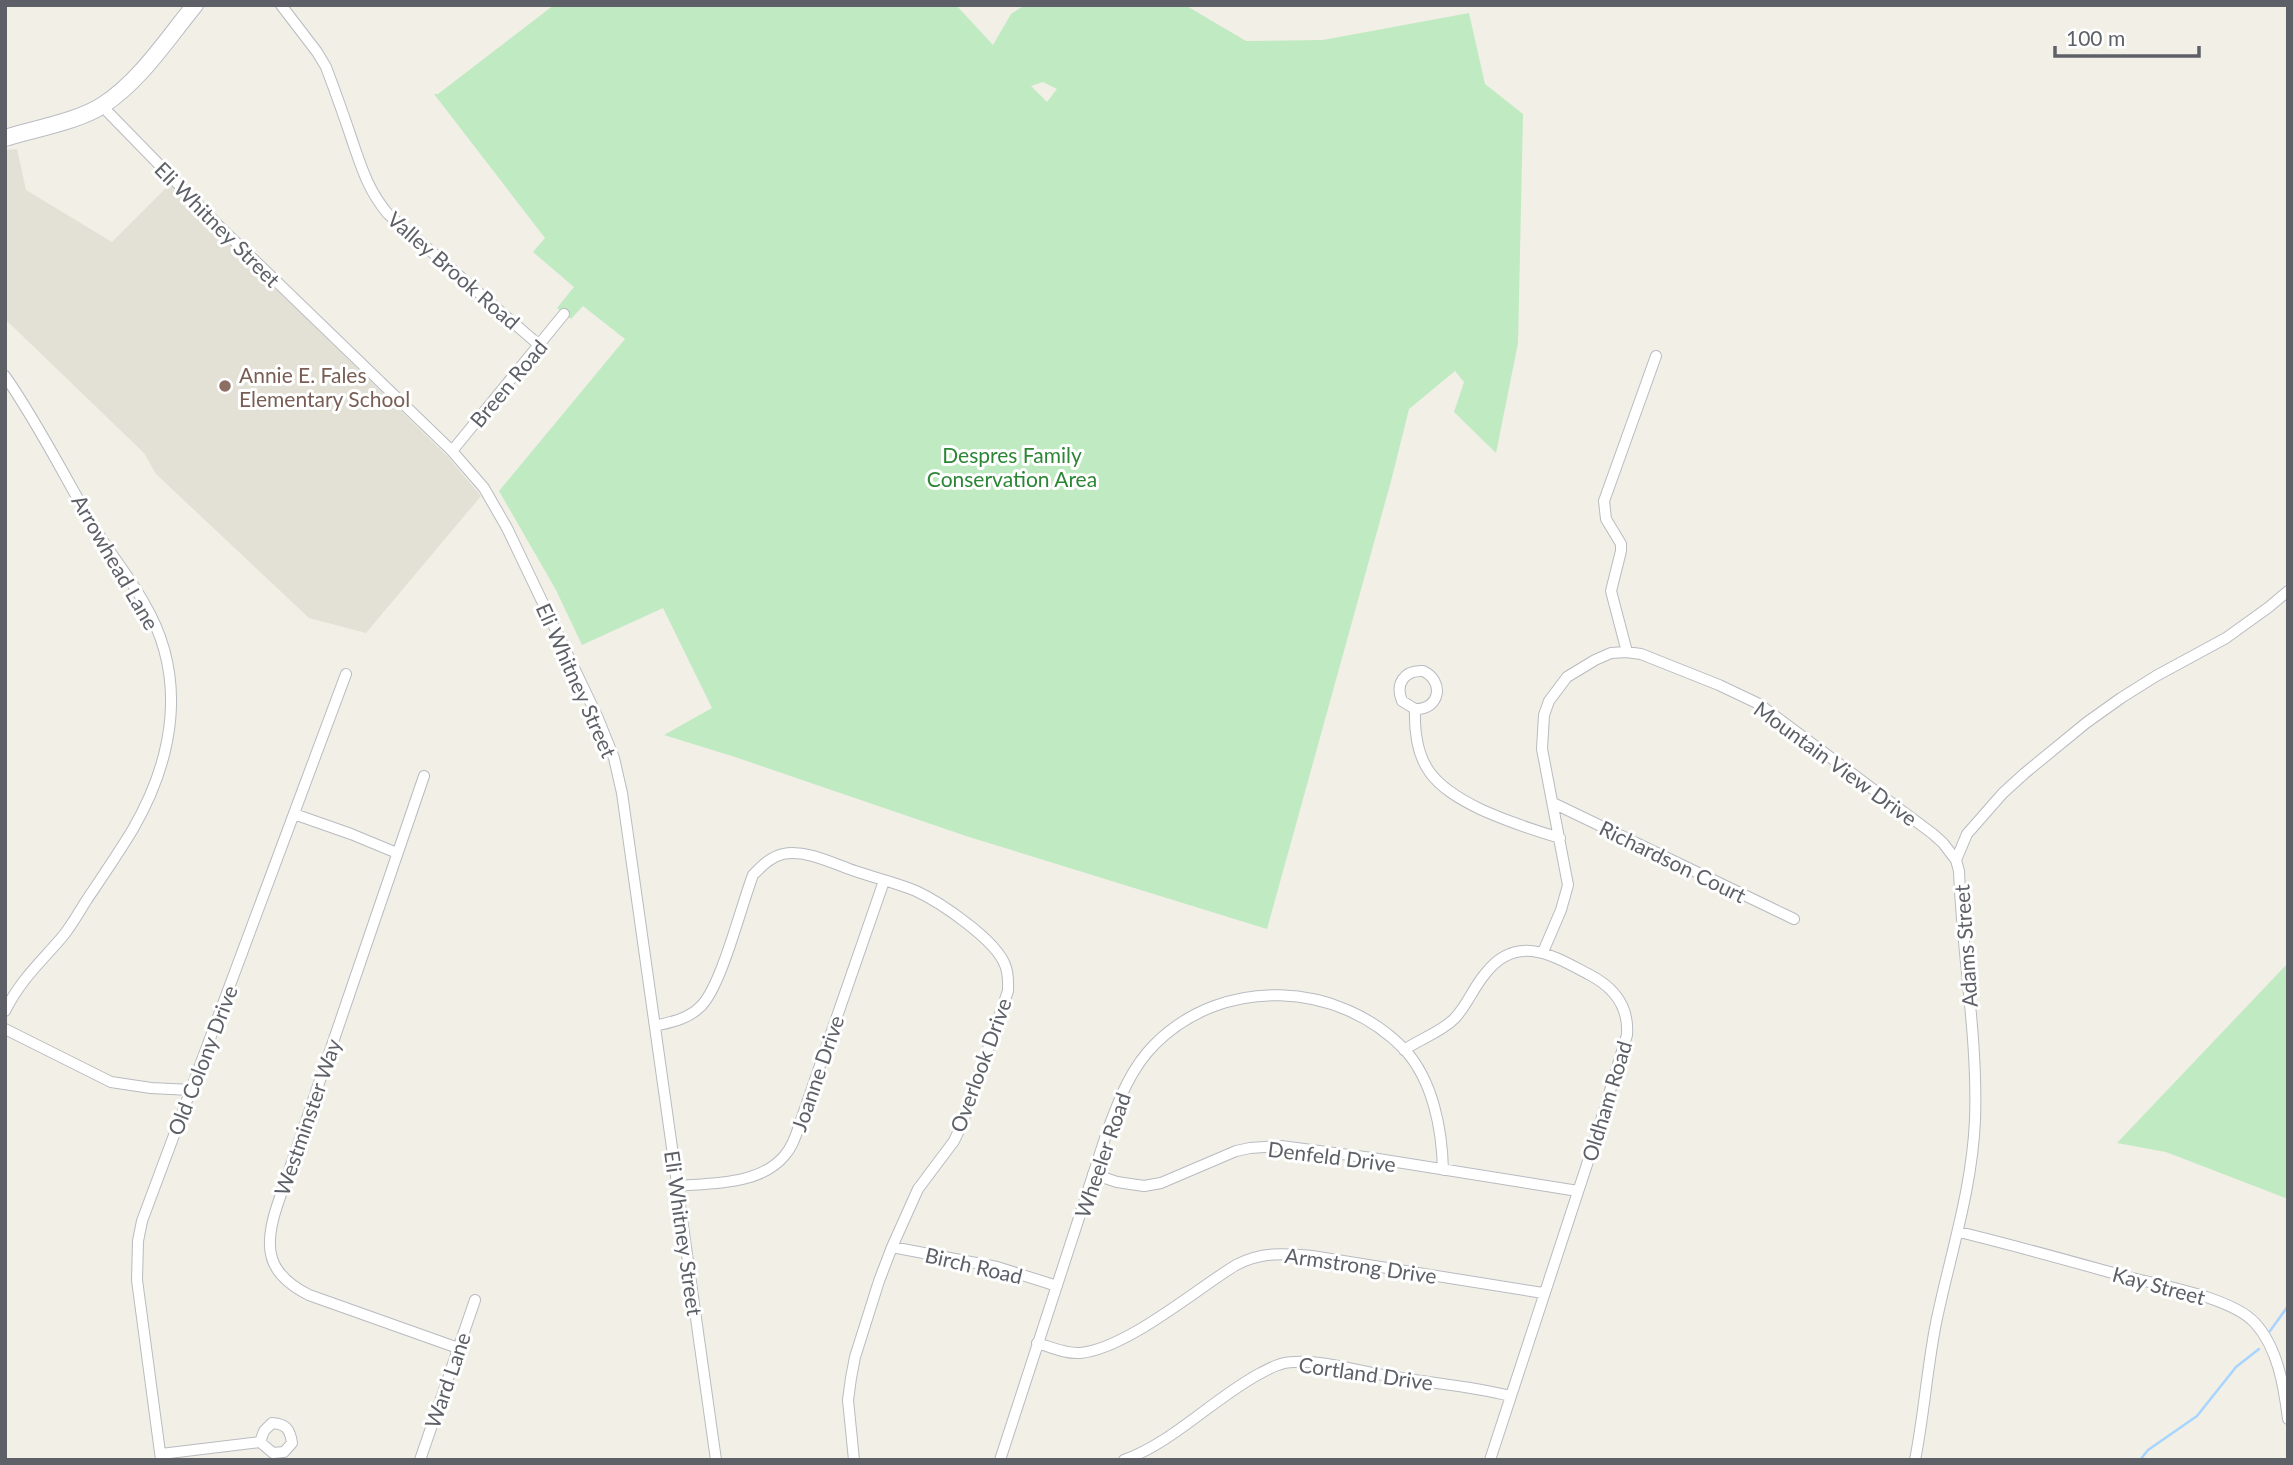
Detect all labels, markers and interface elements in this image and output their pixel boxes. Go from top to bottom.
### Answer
scale bar [2055,14,2198,58]
text: 100 m [2066,25,2125,50]
street label: Eli Whitney Street [150,156,286,292]
street label: Valley Brook Road [383,206,525,334]
street label: Breen Road [464,334,552,432]
place label: Annie E. Fales Elementary School [239,362,410,411]
marker: Annie E. Fales Elementary School [217,378,233,394]
park label: Despres Family Conservation Area [927,442,1097,491]
street label: Arrowhead Lane [67,490,165,634]
street label: Eli Whitney Street [532,599,622,762]
street label: Mountain View Drive [1750,695,1922,831]
street label: Richardson Court [1596,815,1751,907]
street label: Adams Street [1948,883,1982,1008]
street label: Old Colony Drive [162,982,242,1138]
street label: Overlook Drive [944,995,1016,1135]
street label: Joanne Drive [786,1012,848,1134]
street label: Westminster Way [269,1035,346,1199]
street label: Oldham Road [1576,1038,1636,1164]
street label: Wheeler Road [1069,1089,1135,1221]
street label: Denfeld Drive [1267,1136,1397,1176]
street label: Eli Whitney Street [660,1149,708,1318]
street label: Birch Road [923,1242,1025,1288]
street label: Armstrong Drive [1284,1242,1438,1288]
street label: Kay Street [2110,1261,2209,1309]
street label: Ward Lane [419,1329,475,1431]
street label: Cortland Drive [1297,1351,1435,1395]

